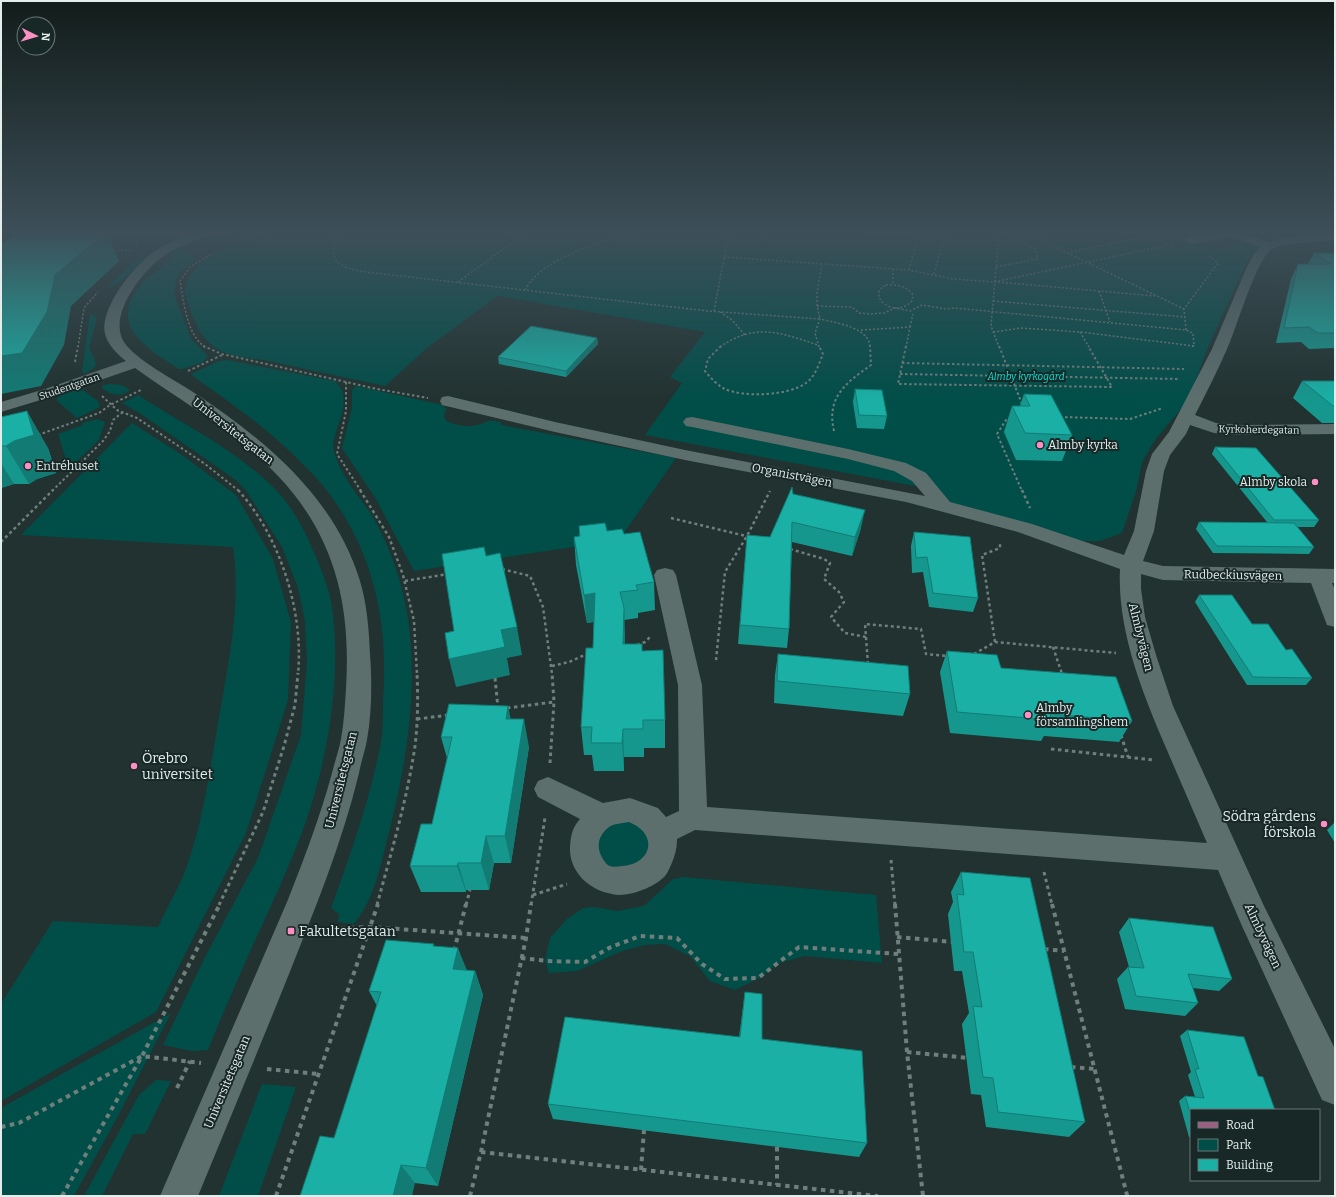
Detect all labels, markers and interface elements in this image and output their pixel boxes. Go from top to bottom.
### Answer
north arrow [16,16,56,56]
text: N [39,32,52,42]
street label: Studentgatan [38,371,102,403]
park label: Almby kyrkogård [986,371,1065,383]
street label: Universitetsgatan [190,395,277,467]
street label: Kyrkoherdegatan [1219,423,1300,437]
place label: Almby kyrka [1048,438,1118,452]
marker: Almby kyrka [1035,440,1045,450]
place label: Entréhuset [36,459,99,473]
street label: Organistvägen [751,460,834,490]
marker: Entréhuset [23,461,33,471]
place label: Almby skola [1239,475,1307,489]
marker: Almby skola [1310,477,1320,487]
street label: Rudbeckiusvägen [1184,567,1283,583]
street label: Almbyvägen [1126,601,1156,673]
place label: Almby församlingshem [1036,701,1129,729]
marker: Almby församlingshem [1023,710,1033,720]
street label: Universitetsgatan [322,730,360,830]
place label: Örebro universitet [142,750,213,783]
marker: Örebro universitet [129,761,139,771]
place label: Södra gårdens förskola [1223,808,1316,841]
marker: Södra gårdens förskola [1319,819,1329,829]
street label: Almbyvägen [1242,901,1284,971]
place label: Fakultetsgatan [299,923,396,940]
marker: Fakultetsgatan [286,926,296,936]
street label: Universitetsgatan [201,1033,253,1130]
legend [1190,1109,1320,1181]
text: Road [1226,1118,1254,1132]
text: Park [1226,1138,1252,1152]
text: Building [1226,1158,1273,1172]

